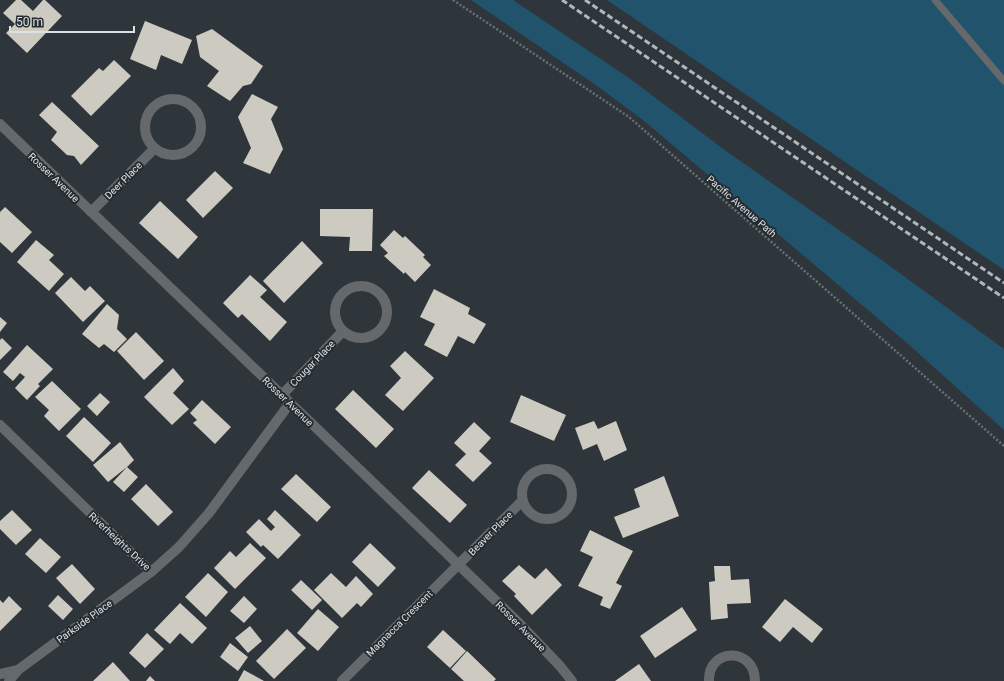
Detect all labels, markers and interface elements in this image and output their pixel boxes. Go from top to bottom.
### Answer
scale bar [10,8,134,34]
text: 50 m [16,15,43,29]
street label: Rosser Avenue [26,150,81,204]
street label: Deer Place [103,160,144,201]
street label: Pacific Avenue Path [705,173,779,239]
street label: Cougar Place [288,338,337,389]
street label: Rosser Avenue [260,374,315,428]
street label: Beaver Place [466,509,515,558]
street label: Riverheights Drive [87,510,153,573]
street label: Magnacca Crescent [364,588,435,659]
street label: Parkside Place [54,598,114,645]
street label: Rosser Avenue [493,599,548,654]

